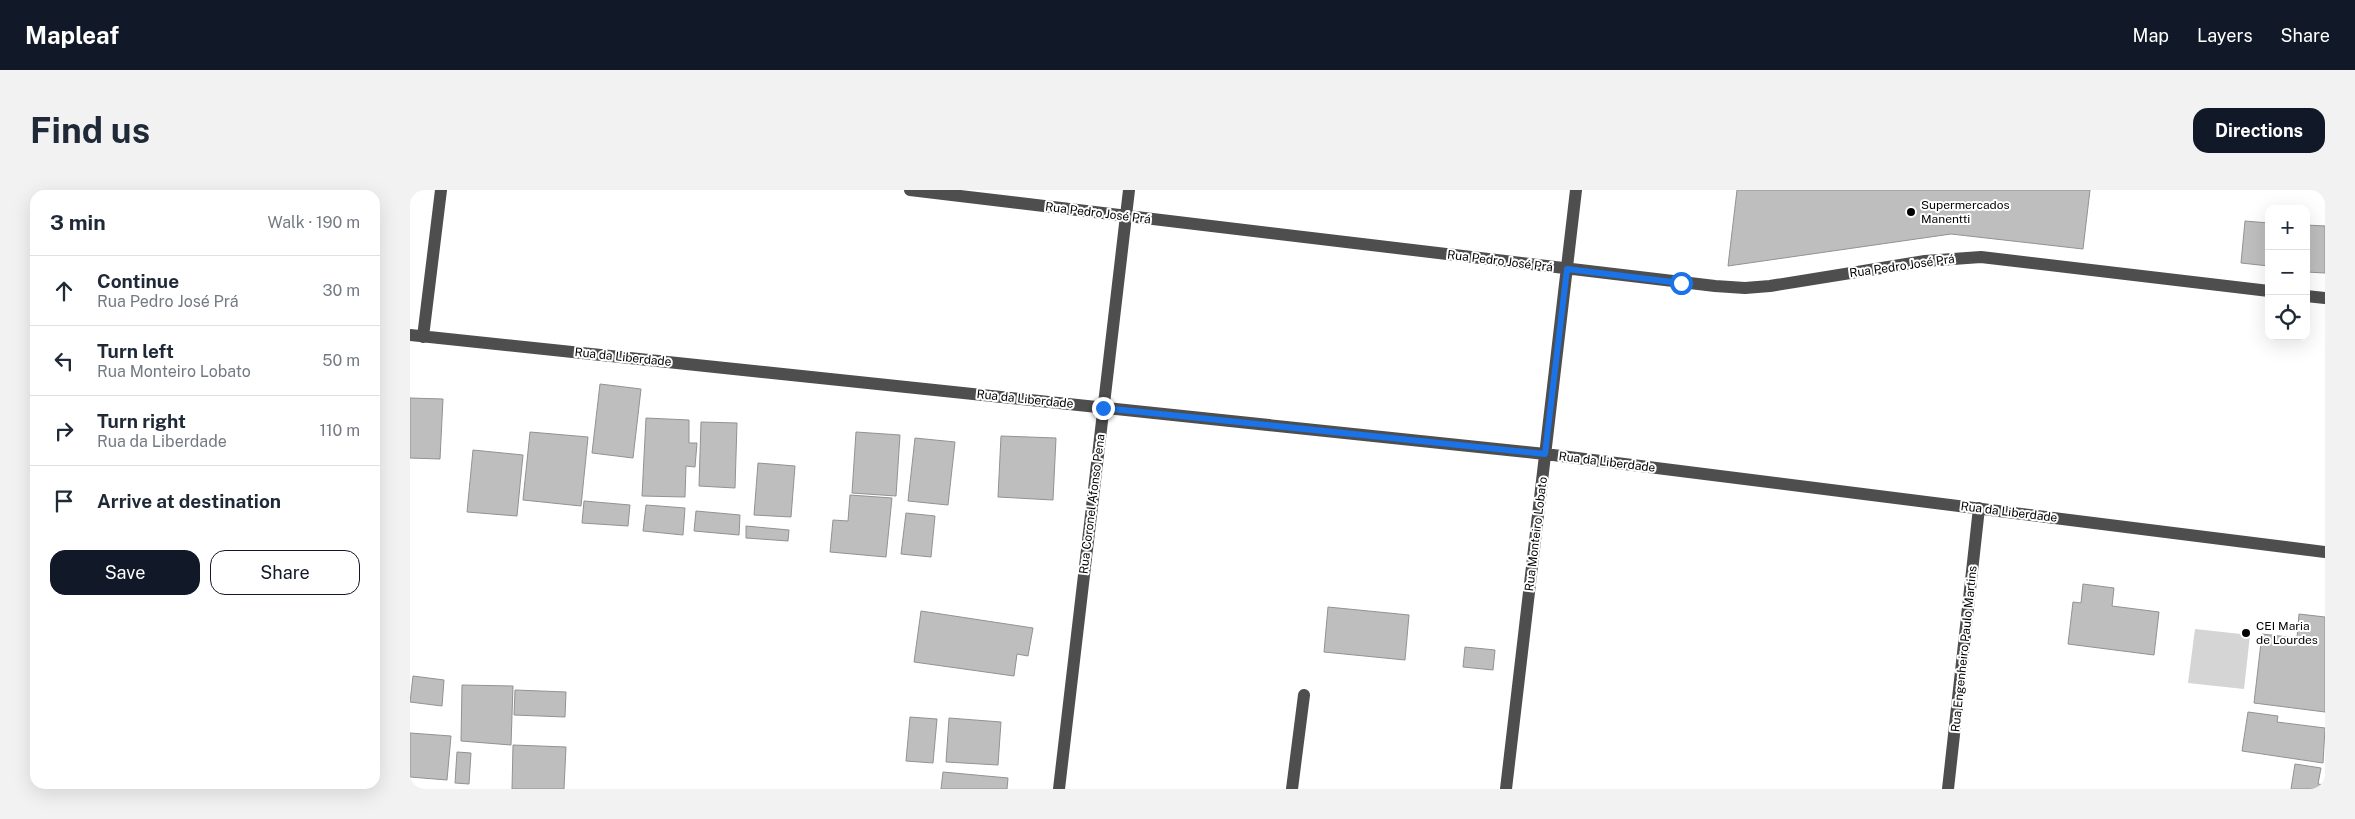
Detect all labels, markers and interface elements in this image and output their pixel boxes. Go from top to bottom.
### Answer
text: Mapleaf [25,21,119,49]
text: Map [2133,25,2169,46]
text: Layers [2197,25,2253,46]
text: Share [2281,25,2330,46]
button: Directions [2193,108,2325,153]
text: Find us [30,110,150,151]
place label: Supermercados Manentti [1921,198,2010,226]
street label: Rua Pedro José Prá [1044,200,1152,226]
map controls [2265,205,2310,340]
button: + [2265,205,2310,250]
marker: Supermercados Manentti [1905,206,1917,218]
text: 3 min [50,210,106,235]
text: Walk · 190 m [268,213,360,232]
street label: Rua Pedro José Prá [1446,248,1554,274]
button: − [2265,250,2310,295]
street label: Rua Pedro José Prá [1848,252,1956,280]
text: Continue [97,270,179,292]
route start [1670,272,1693,295]
icon: ahead [50,277,78,305]
text: 30 m [323,281,360,300]
text: Rua Pedro José Prá [97,292,239,311]
button: locate [2265,295,2310,340]
text: Turn left [97,340,174,362]
street label: Rua da Liberdade [574,345,672,369]
icon: left [50,347,78,375]
text: 50 m [322,351,360,370]
text: Rua Monteiro Lobato [97,362,251,381]
street label: Rua da Liberdade [976,387,1074,411]
route end [1092,397,1115,420]
text: Turn right [97,410,186,432]
icon: right [50,417,78,445]
text: 110 m [319,421,360,440]
text: Rua da Liberdade [97,432,227,451]
street label: Rua Coronel Afonso Pena [1076,433,1108,575]
street label: Rua da Liberdade [1558,449,1656,475]
street label: Rua Monteiro Lobato [1522,476,1550,592]
icon: arrive [50,487,78,515]
text: Arrive at destination [97,490,281,512]
street label: Rua da Liberdade [1960,499,2058,525]
button: Save [50,550,200,595]
button: Share [210,550,360,595]
street label: Rua Engenheiro Paulo Martins [1948,565,1980,733]
place label: CEI Maria de Lourdes [2256,619,2318,647]
marker: CEI Maria de Lourdes [2240,627,2252,639]

